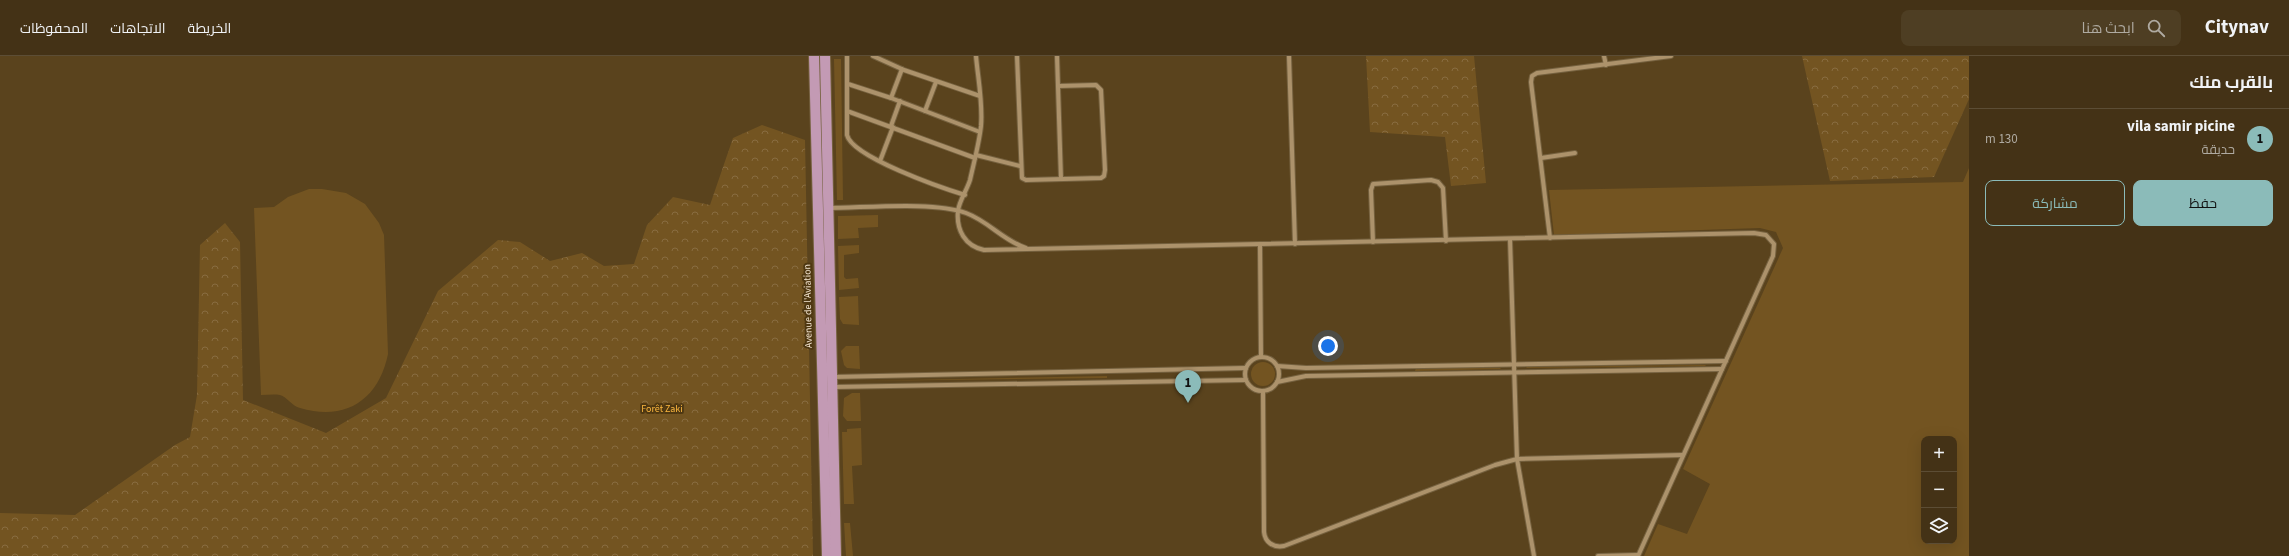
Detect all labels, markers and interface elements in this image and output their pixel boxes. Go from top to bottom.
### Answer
search box [1901,10,2181,46]
text: Citynav [2205,14,2269,41]
icon: search [2145,17,2167,39]
text: ابحث هنا [2082,18,2135,39]
text: المحفوظات [20,19,88,39]
text: الاتجاهات [110,19,166,39]
text: الخريطة [188,19,231,39]
text: بالقرب منك [2189,71,2273,95]
text: vila samir picine [2127,116,2235,137]
text: 130 m [1985,130,2018,148]
text: 1 [2257,130,2263,148]
text: حديقة [2202,141,2235,159]
button: مشاركة [1985,180,2125,226]
button: حفظ [2133,180,2273,226]
street label: Avenue de l'Aviation [800,264,816,348]
your location [1318,336,1338,356]
pin: 1 [1175,370,1201,403]
park label: Forêt Zaki [641,402,683,416]
map controls [1921,436,1957,544]
button: + [1921,436,1957,472]
button: − [1921,472,1957,508]
button: layers [1921,508,1957,544]

